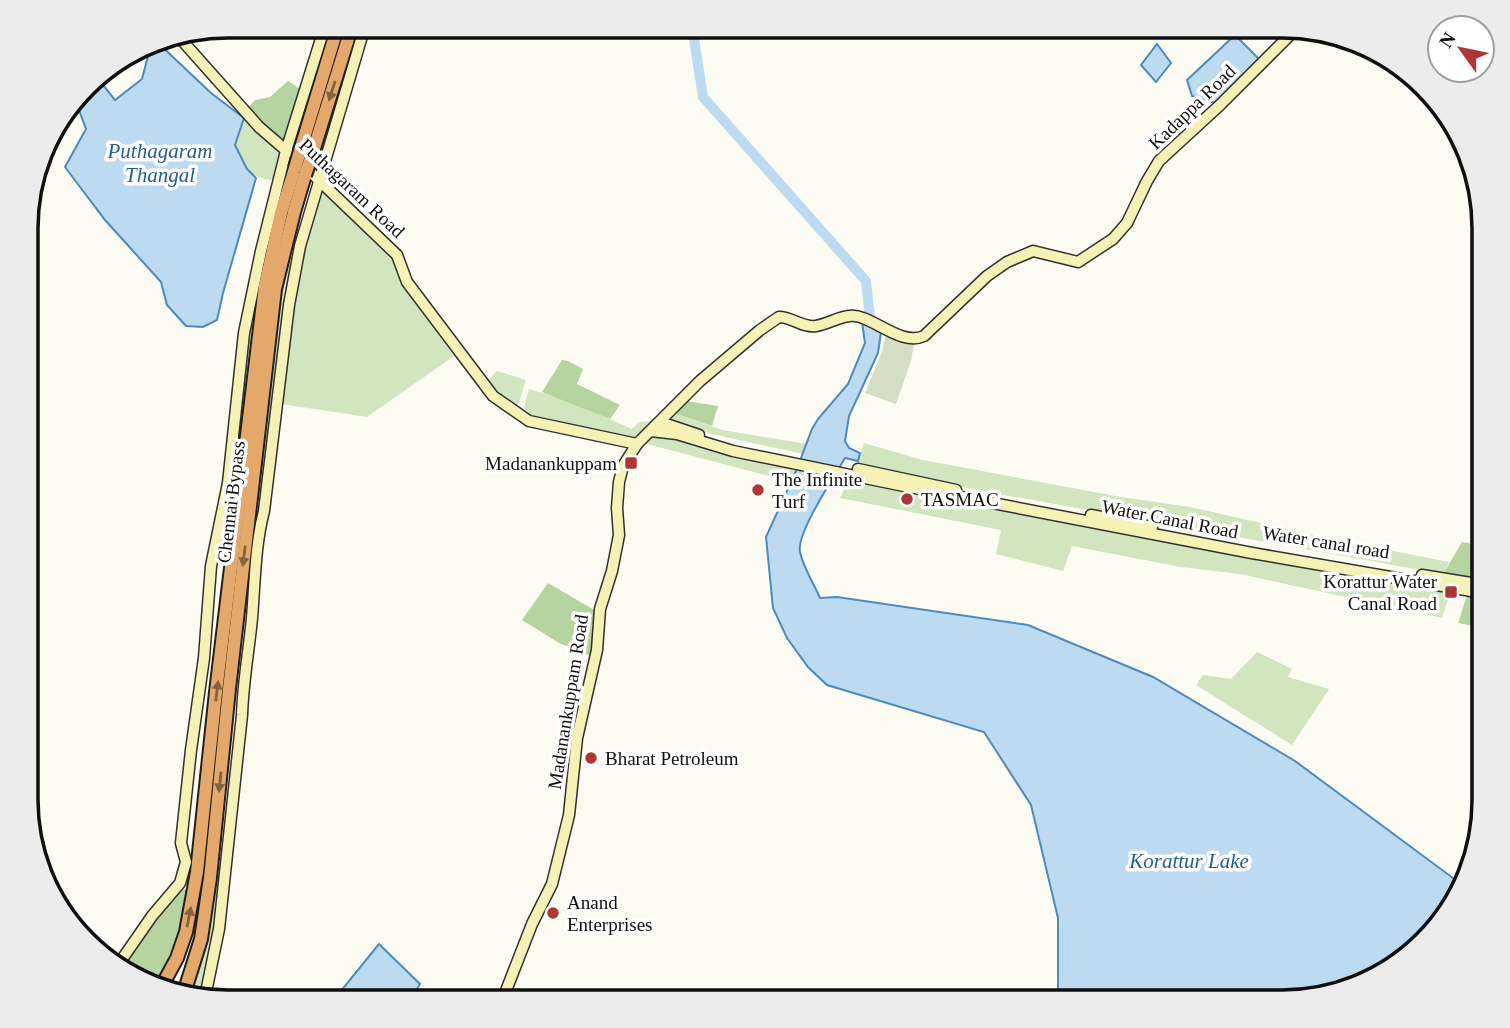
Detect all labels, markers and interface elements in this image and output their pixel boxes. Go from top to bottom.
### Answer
north arrow [1426,14,1496,84]
text: N [1435,28,1460,51]
street label: Kadappa Road [1144,60,1240,154]
one-way arrow [326,81,337,102]
street label: Puthagaram Road [295,134,409,242]
water label: Puthagaram Thangal [107,139,213,187]
street label: Chennai Bypass [213,440,249,564]
place label: Madanankuppam [485,453,617,474]
marker: Madanankuppam [623,455,639,471]
place label: The Infinite Turf [772,469,862,512]
marker: The Infinite Turf [750,482,766,498]
place label: TASMAC [921,489,999,510]
marker: TASMAC [899,491,915,507]
street label: Water Canal Road [1100,495,1241,543]
street label: Water canal road [1261,522,1391,562]
one-way arrow [239,545,250,567]
place label: Korattur Water Canal Road [1323,571,1438,614]
marker: Korattur Water Canal Road [1443,584,1459,600]
street label: Madanankuppam Road [544,613,592,791]
one-way arrow [211,680,222,702]
place label: Bharat Petroleum [605,748,739,769]
marker: Bharat Petroleum [583,750,599,766]
one-way arrow [214,772,225,794]
water label: Korattur Lake [1128,849,1249,873]
place label: Anand Enterprises [567,892,652,935]
marker: Anand Enterprises [545,905,561,921]
one-way arrow [183,906,194,928]

